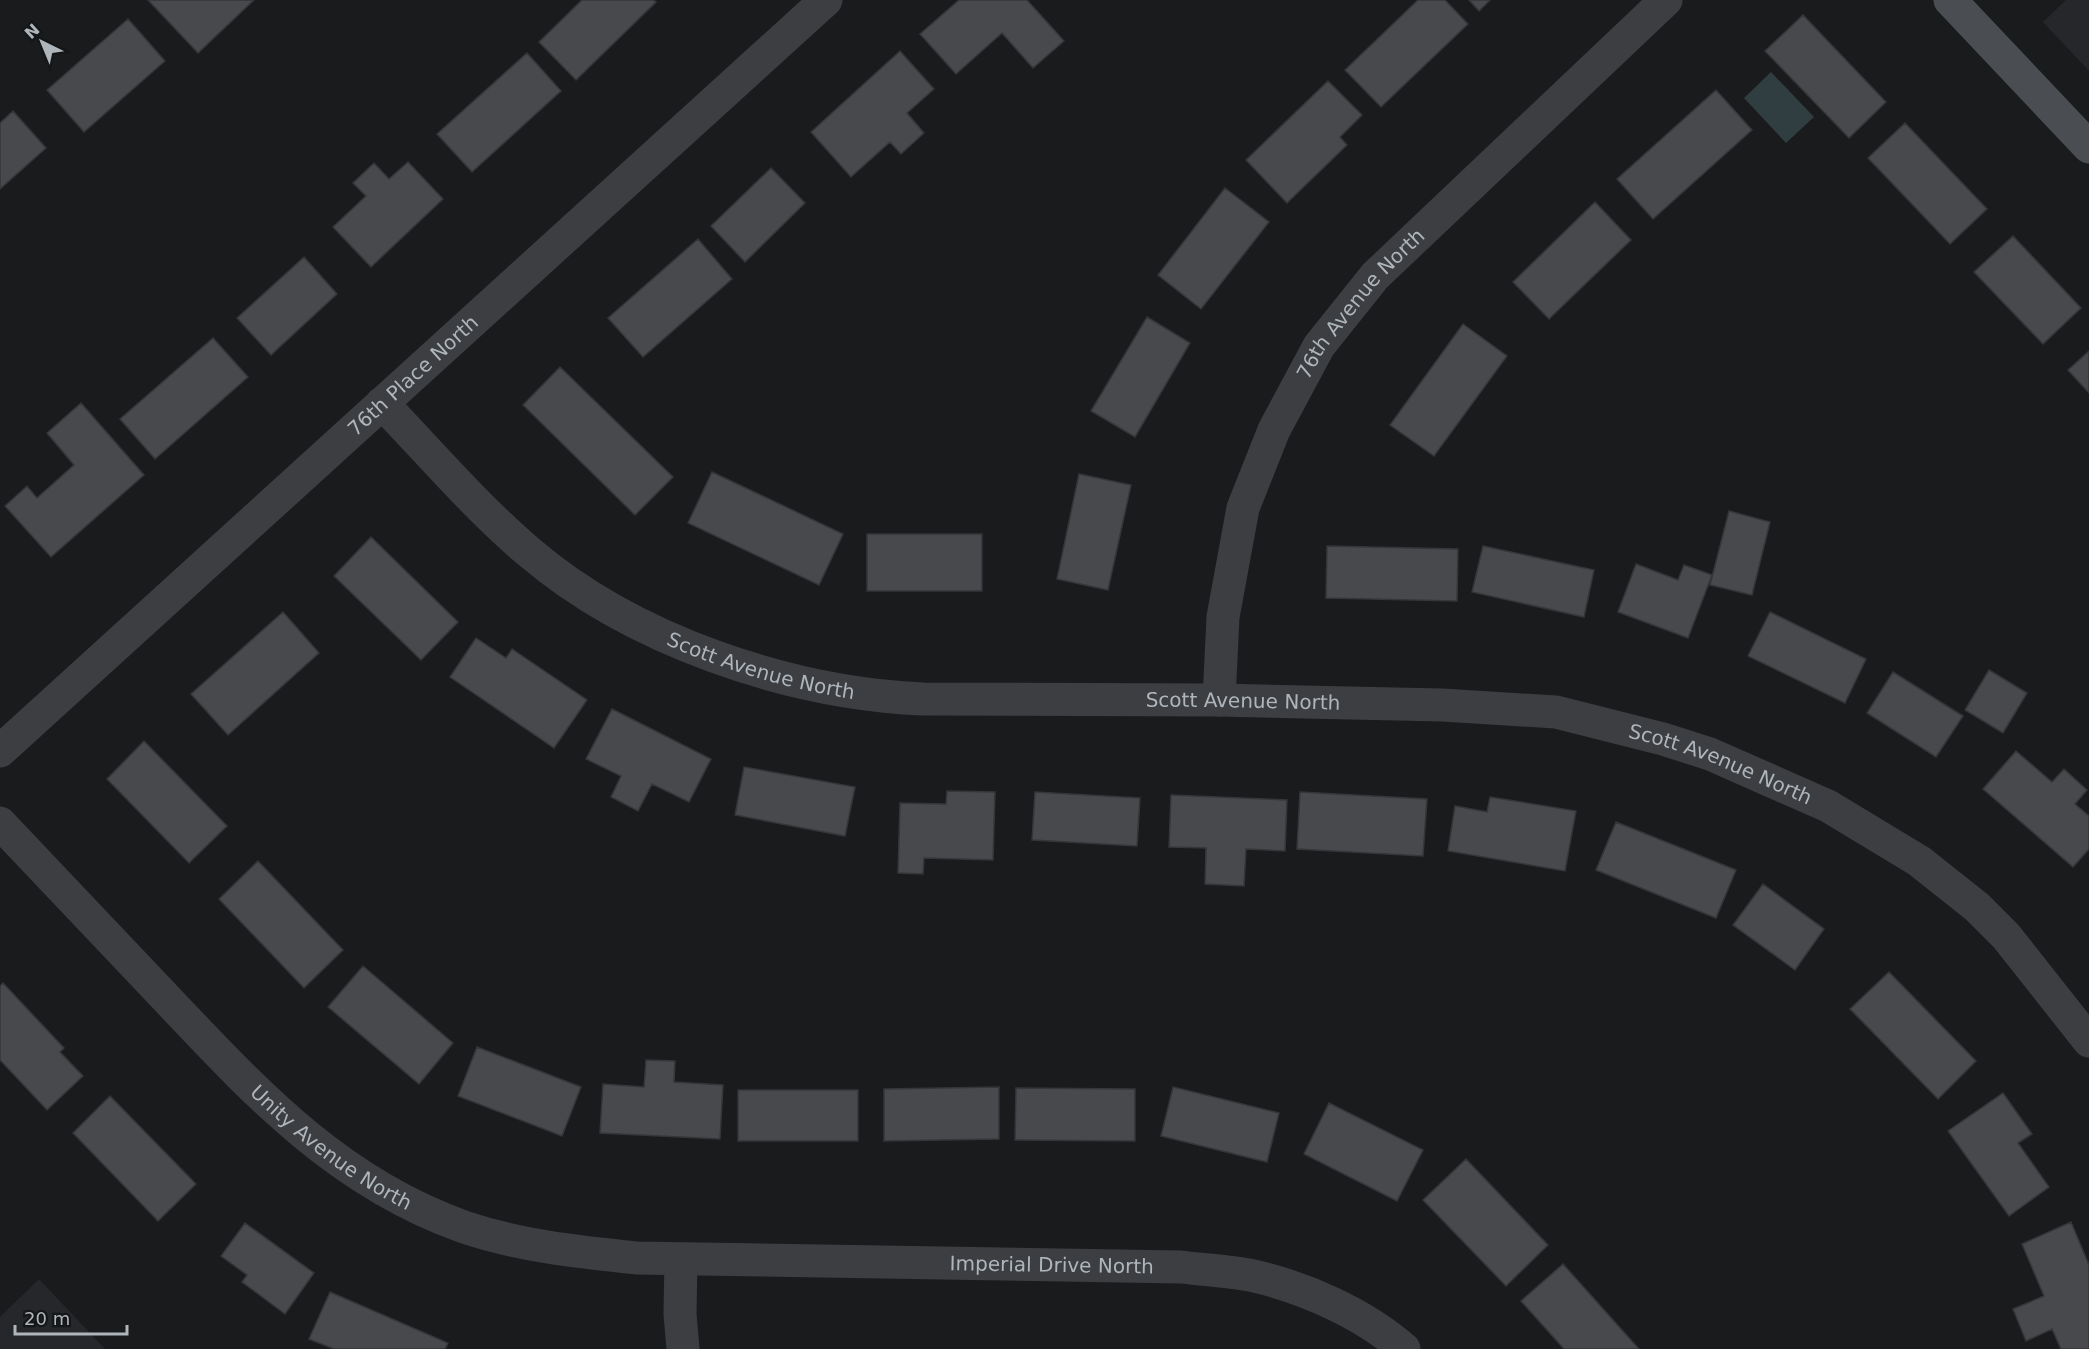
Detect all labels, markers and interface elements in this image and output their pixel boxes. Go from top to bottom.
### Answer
north arrow [12,12,72,72]
text: N [21,20,43,43]
street label: 76th Avenue North [1292,223,1430,383]
street label: 76th Place North [343,310,483,441]
street label: Scott Avenue North [664,627,857,704]
street label: Scott Avenue North [1146,688,1341,715]
street label: Scott Avenue North [1626,719,1816,810]
street label: Unity Avenue North [246,1080,416,1215]
street label: Imperial Drive North [950,1251,1154,1279]
scale bar [15,1298,128,1336]
text: 20 m [24,1308,70,1329]

